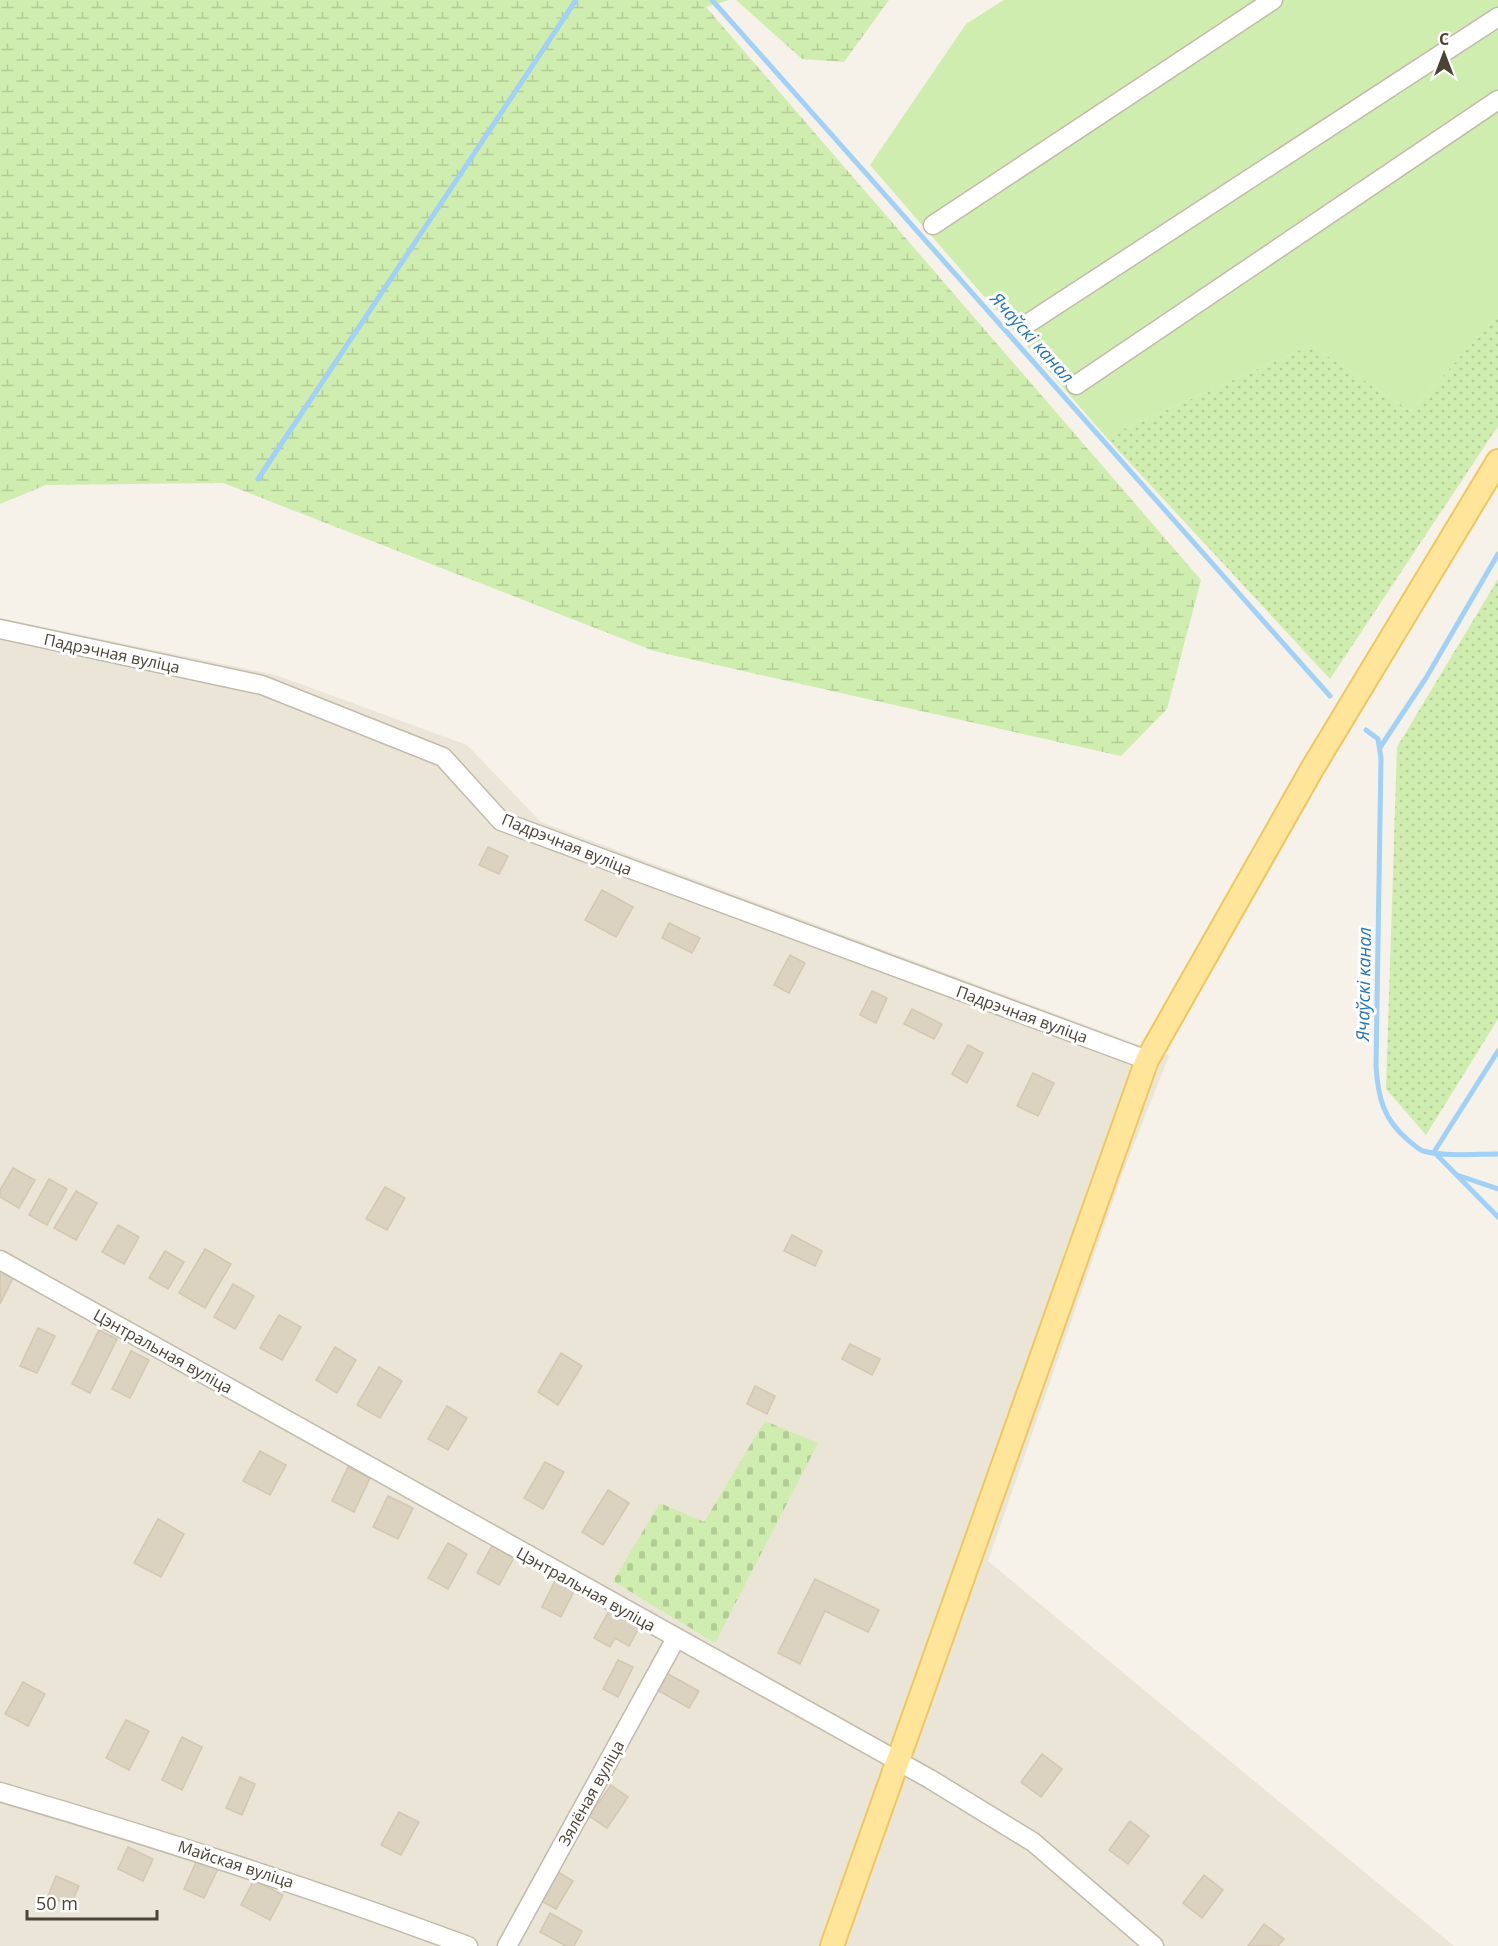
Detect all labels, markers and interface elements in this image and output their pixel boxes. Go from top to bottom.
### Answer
north arrow [1414,24,1474,84]
text: С [1439,28,1449,50]
water label: Ячаўскі канал [985,286,1080,388]
street label: Падрэчная вуліца [42,628,182,678]
street label: Падрэчная вуліца [499,808,635,880]
water label: Ячаўскі канал [1350,926,1376,1042]
street label: Падрэчная вуліца [953,980,1091,1048]
street label: Цэнтральная вуліца [89,1304,237,1398]
street label: Цэнтральная вуліца [512,1542,660,1636]
street label: Зялёная вуліца [553,1736,629,1850]
street label: Майская вуліца [175,1835,297,1893]
scale bar [27,1883,158,1921]
text: 50 m [36,1891,78,1915]

